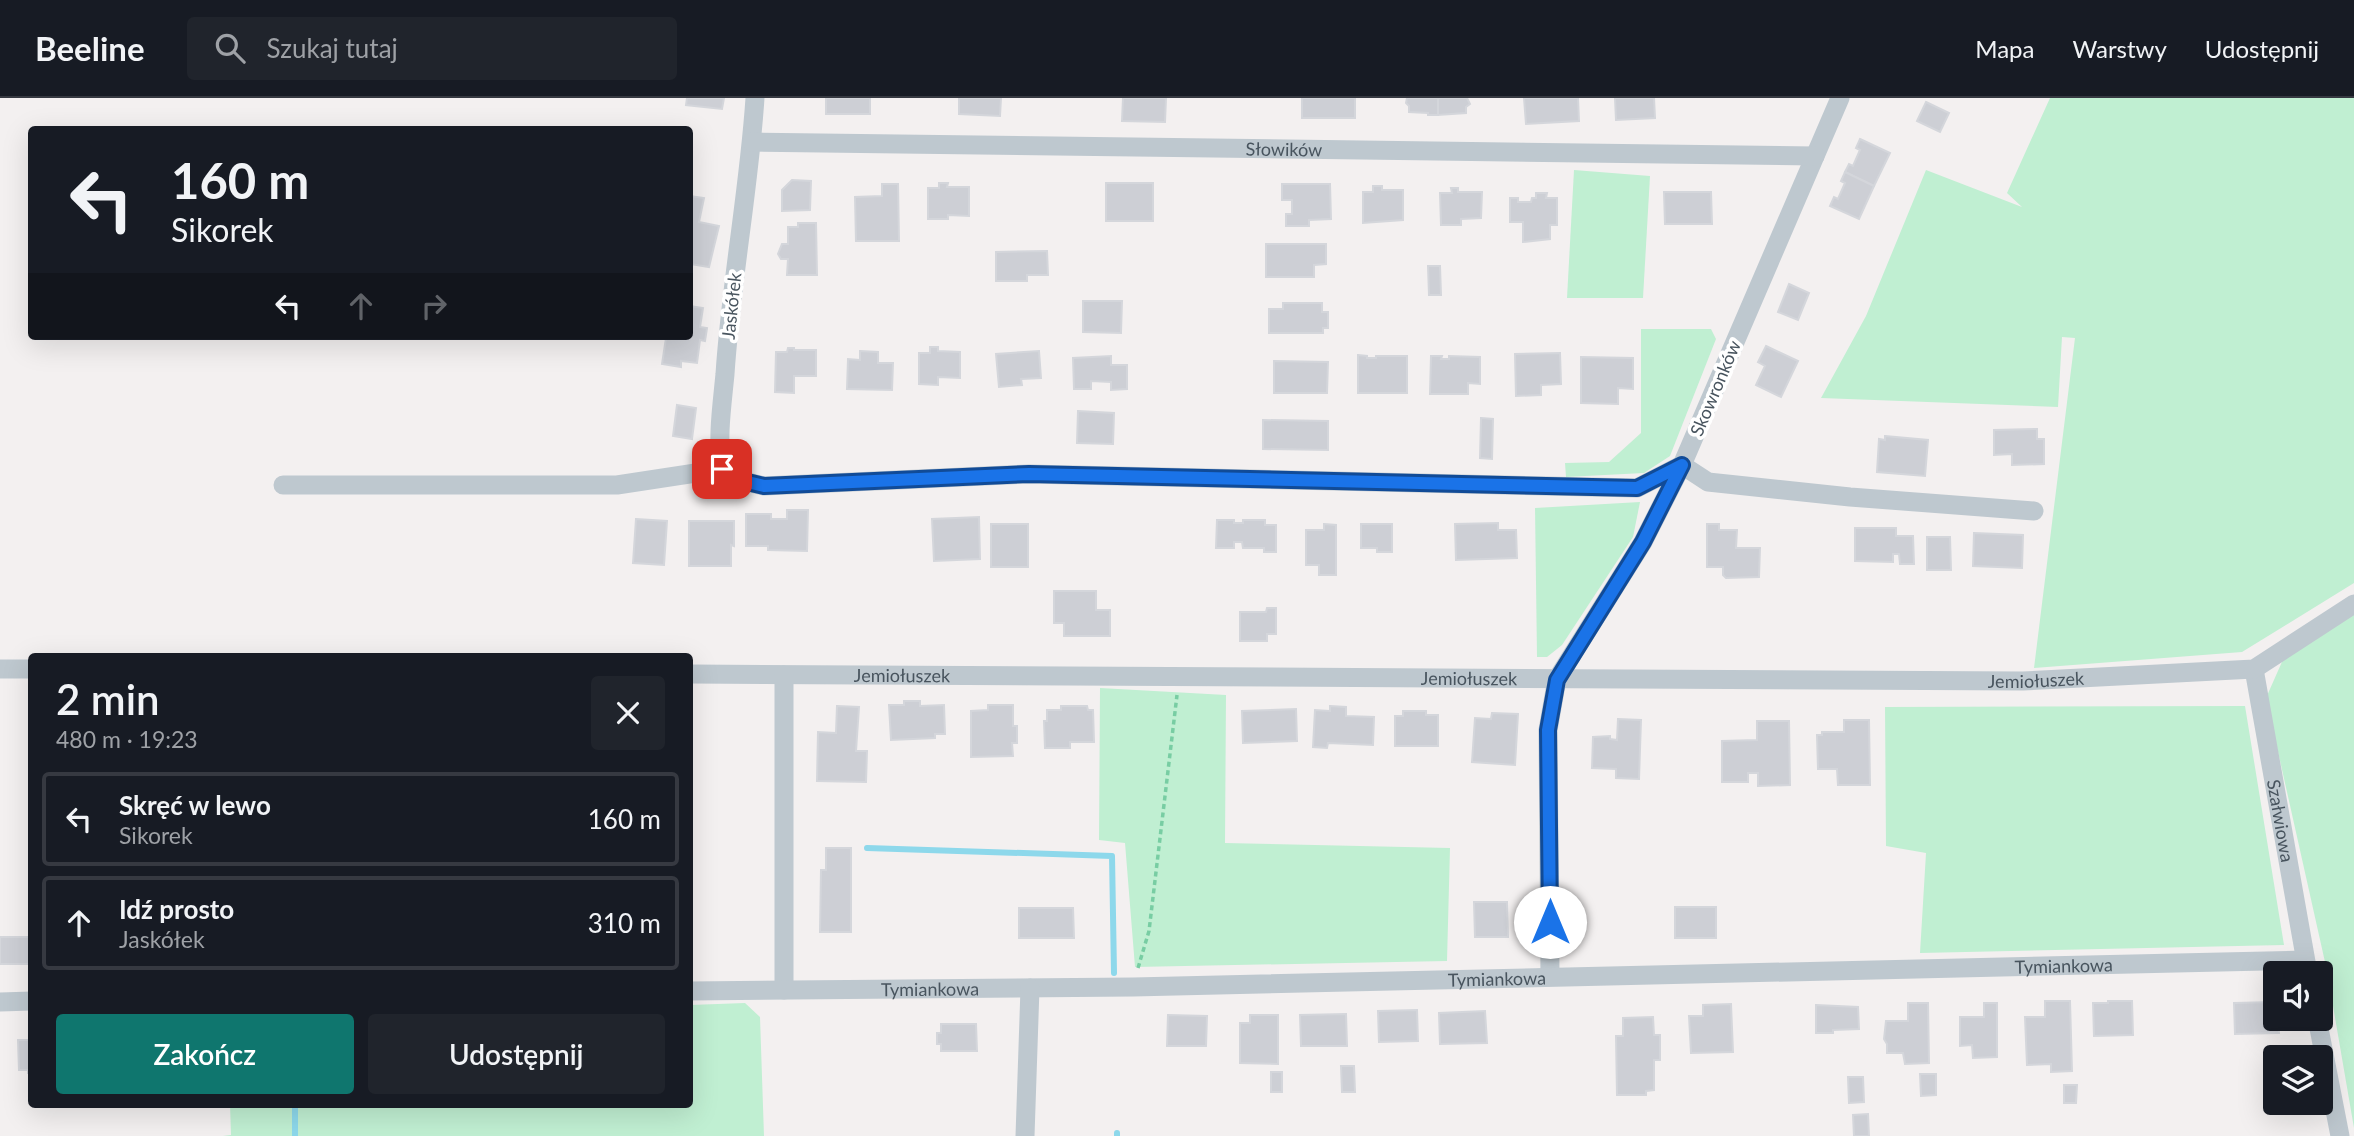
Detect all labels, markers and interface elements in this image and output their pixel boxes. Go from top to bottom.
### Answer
search box [187,17,677,80]
text: Beeline [35,28,145,68]
icon: search [211,29,249,67]
text: Szukaj tutaj [267,32,398,64]
text: Mapa [1975,34,2034,63]
text: Warstwy [2072,34,2167,63]
text: Udostępnij [2205,34,2319,63]
street label: Słowików [1246,138,1322,161]
text: 160 m [171,151,309,209]
icon: left [56,154,147,245]
text: Sikorek [171,210,274,249]
street label: Jaskółek [717,271,746,340]
icon: left [269,287,307,325]
icon: ahead [342,287,380,325]
icon: right [415,287,453,325]
street label: Skowronków [1685,337,1745,439]
pin [692,439,752,499]
icon: arrive [703,450,741,488]
street label: Jemiołuszek [854,664,951,686]
street label: Jemiołuszek [1421,667,1518,689]
street label: Jemiołuszek [1988,667,2085,692]
text: 2 min [56,674,160,724]
button: close [591,676,665,750]
text: 480 m · 19:23 [56,725,198,753]
street label: Szałwiowa [2263,778,2299,864]
text: Skręć w lewo [119,789,271,821]
icon: left [60,800,98,838]
text: 160 m [588,803,661,835]
text: Sikorek [119,821,193,849]
position arrow [1513,885,1587,959]
text: Idź prosto [119,893,234,925]
icon: ahead [60,904,98,942]
text: 310 m [588,907,661,939]
text: Jaskółek [119,925,205,953]
street label: Tymiankowa [2014,953,2113,978]
map controls [2263,961,2333,1115]
button: sound [2263,961,2333,1031]
street label: Tymiankowa [1448,966,1546,991]
street label: Tymiankowa [881,977,979,1000]
button: Zakończ [56,1014,354,1094]
button: Udostępnij [368,1014,665,1094]
button: layers [2263,1045,2333,1115]

